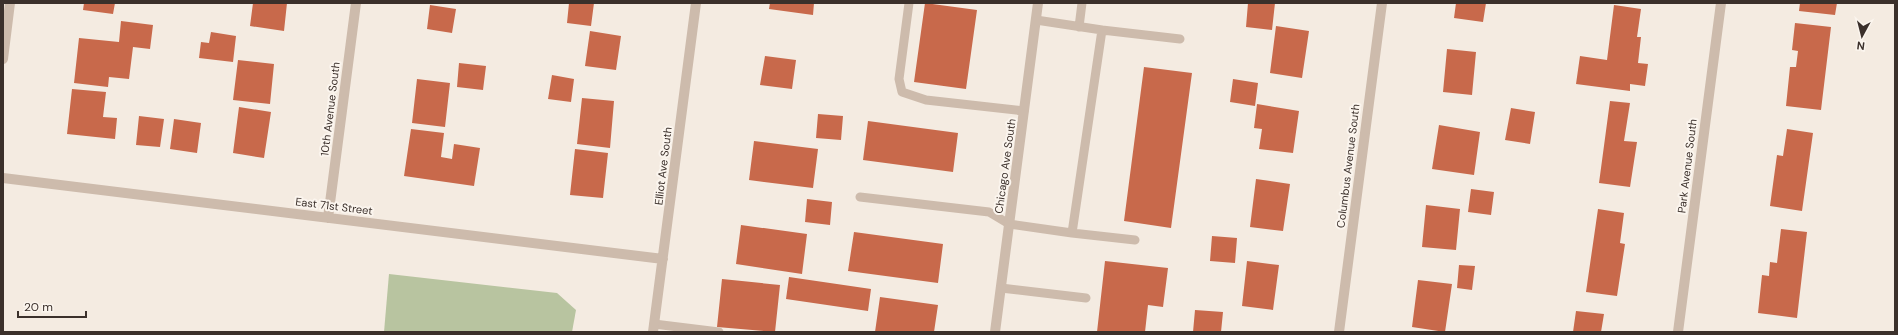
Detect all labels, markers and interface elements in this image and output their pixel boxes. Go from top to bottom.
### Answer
north arrow [1842,16,1882,56]
text: N [1856,38,1866,53]
street label: 10th Avenue South [317,61,343,157]
street label: Columbus Avenue South [1333,103,1363,229]
street label: Chicago Ave South [991,118,1019,214]
street label: Park Avenue South [1674,118,1700,214]
street label: Elliot Ave South [651,126,675,206]
street label: East 71st Street [295,194,373,218]
scale bar [18,293,86,319]
text: 20 m [24,299,53,315]

